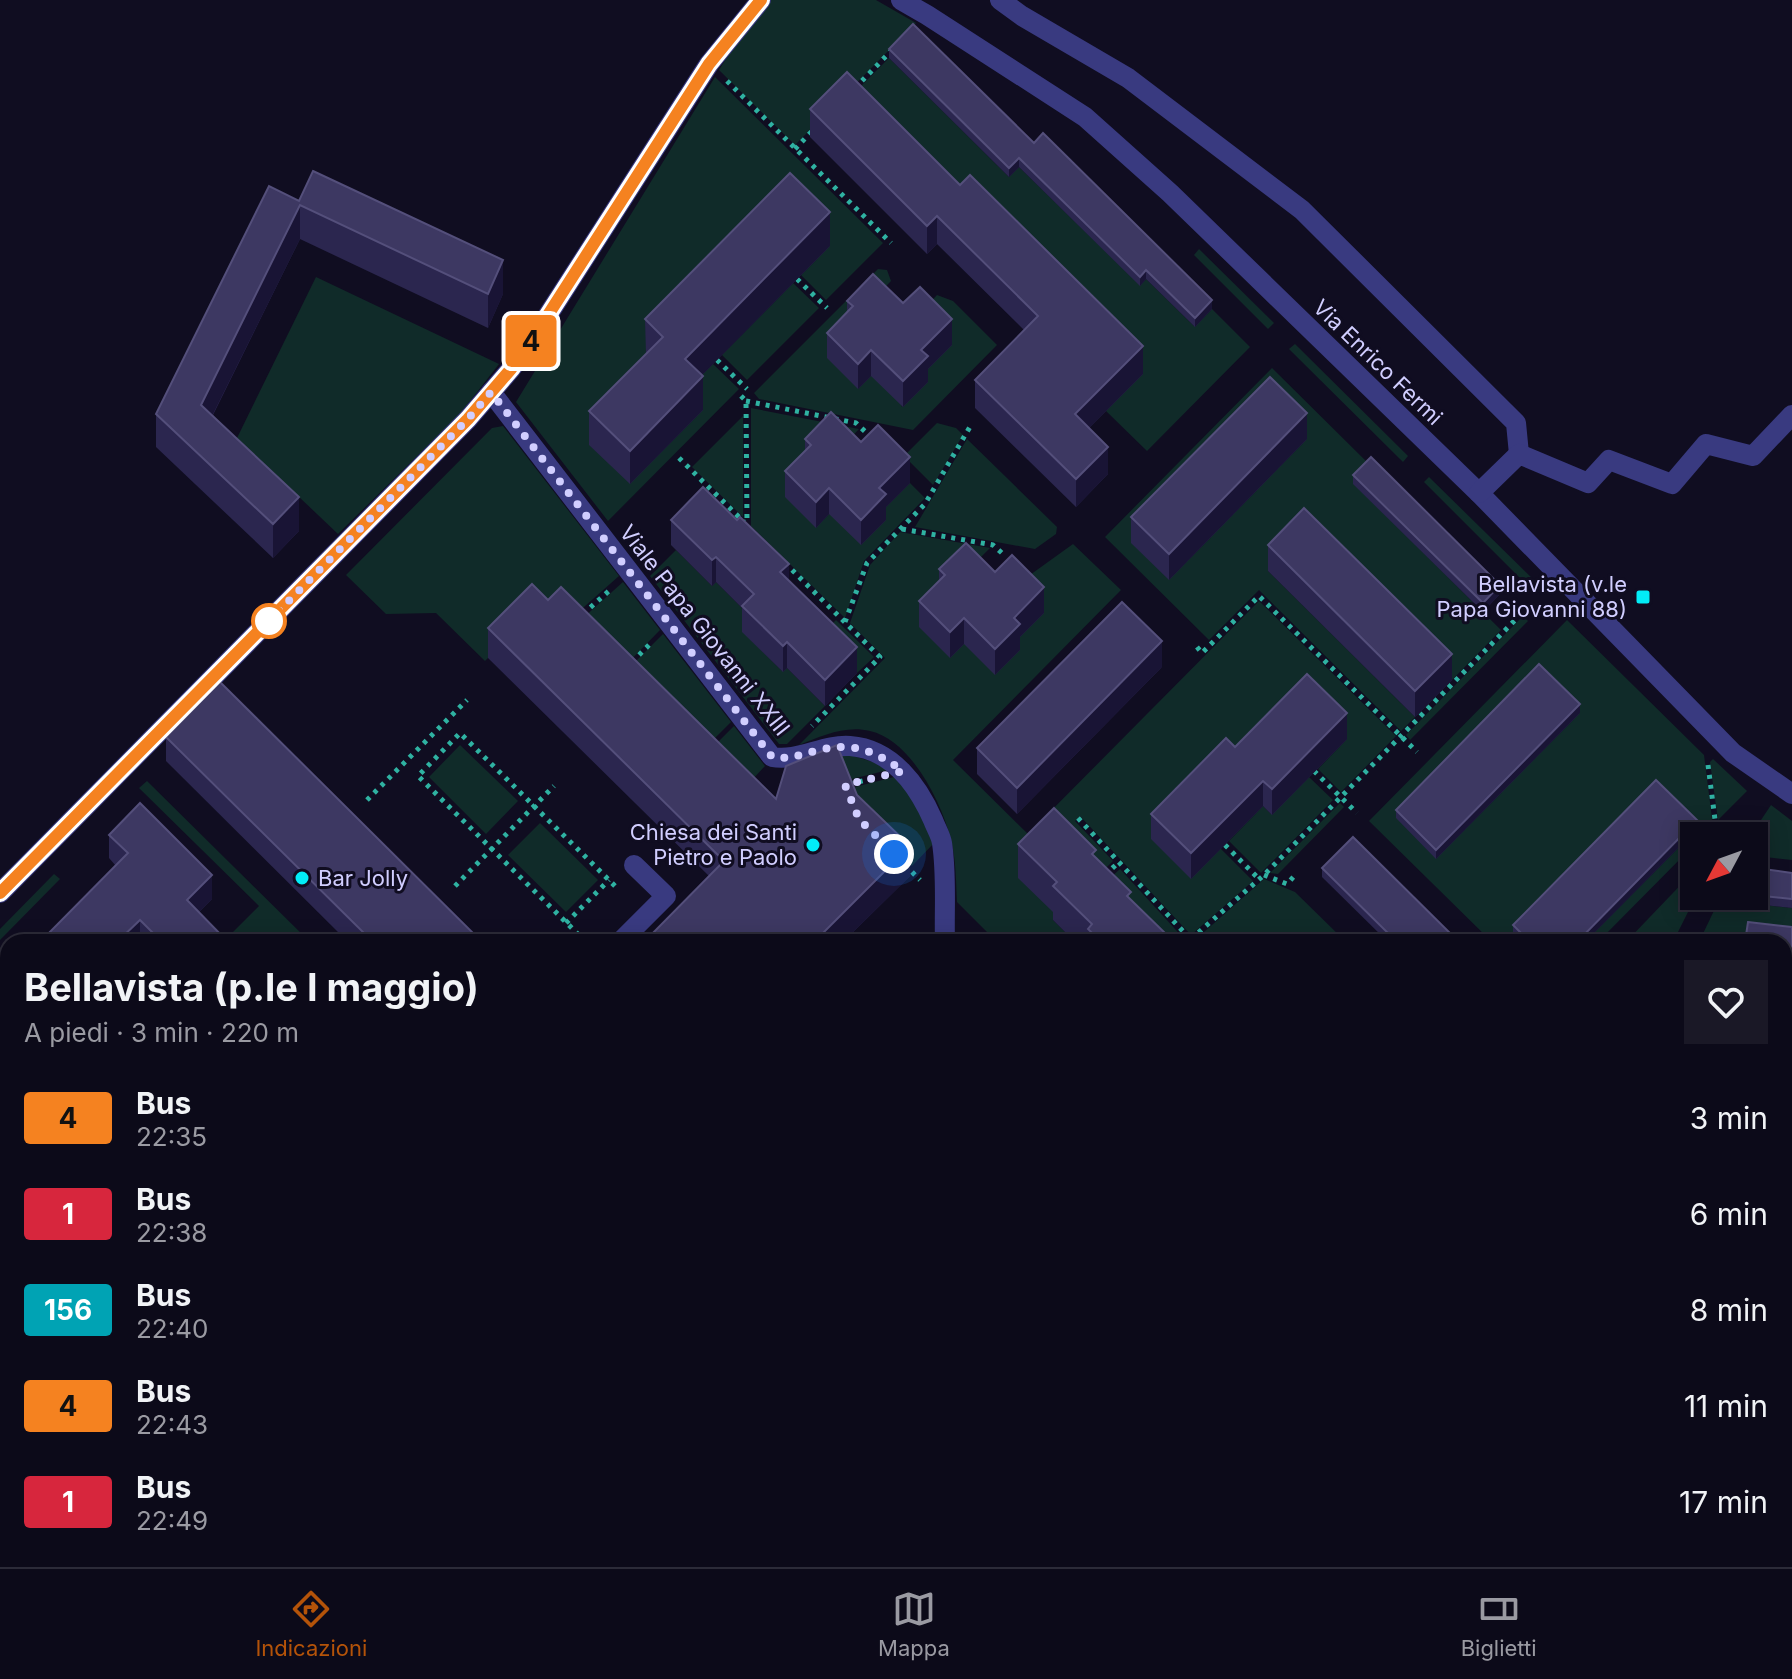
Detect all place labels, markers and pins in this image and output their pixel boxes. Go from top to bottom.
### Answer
place label: Bellavista (v.le Papa Giovanni 88) [1436,571,1627,622]
marker: Bellavista (v.le Papa Giovanni 88) [1634,588,1652,606]
unlabelled marker [252,604,286,638]
place label: Chiesa dei Santi Pietro e Paolo [630,819,797,870]
marker: Chiesa dei Santi Pietro e Paolo [804,836,822,854]
place label: Bar Jolly [318,865,408,891]
marker: Bar Jolly [293,869,311,887]

